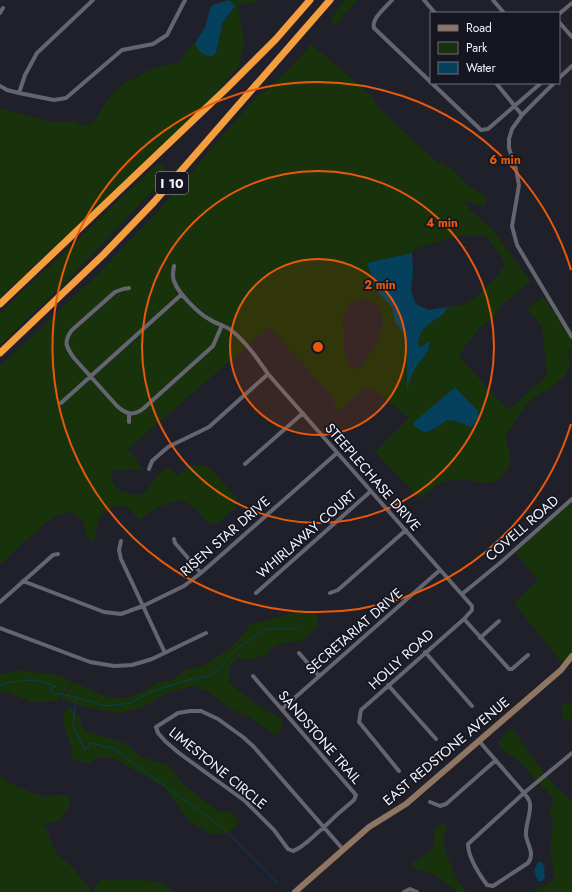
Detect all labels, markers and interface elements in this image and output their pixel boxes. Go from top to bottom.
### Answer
legend [430,12,560,84]
text: Road [466,19,492,37]
text: Park [466,39,488,57]
text: Water [466,59,497,77]
text: 6 min [489,151,521,169]
road number: I 10 [156,172,188,194]
text: 4 min [426,214,458,232]
text: 2 min [364,276,396,294]
centre of rings [311,340,325,354]
street label: STEEPLECHASE DRIVE [320,419,426,535]
street label: WHIRLAWAY COURT [252,485,361,583]
street label: RISEN STAR DRIVE [176,491,274,581]
street label: COVELL ROAD [481,491,563,565]
street label: SECRETARIAT DRIVE [301,583,407,679]
street label: HOLLY ROAD [364,624,438,694]
street label: SANDSTONE TRAIL [274,686,367,789]
street label: EAST REDSTONE AVENUE [378,692,514,810]
street label: LIMESTONE CIRCLE [165,722,271,814]

